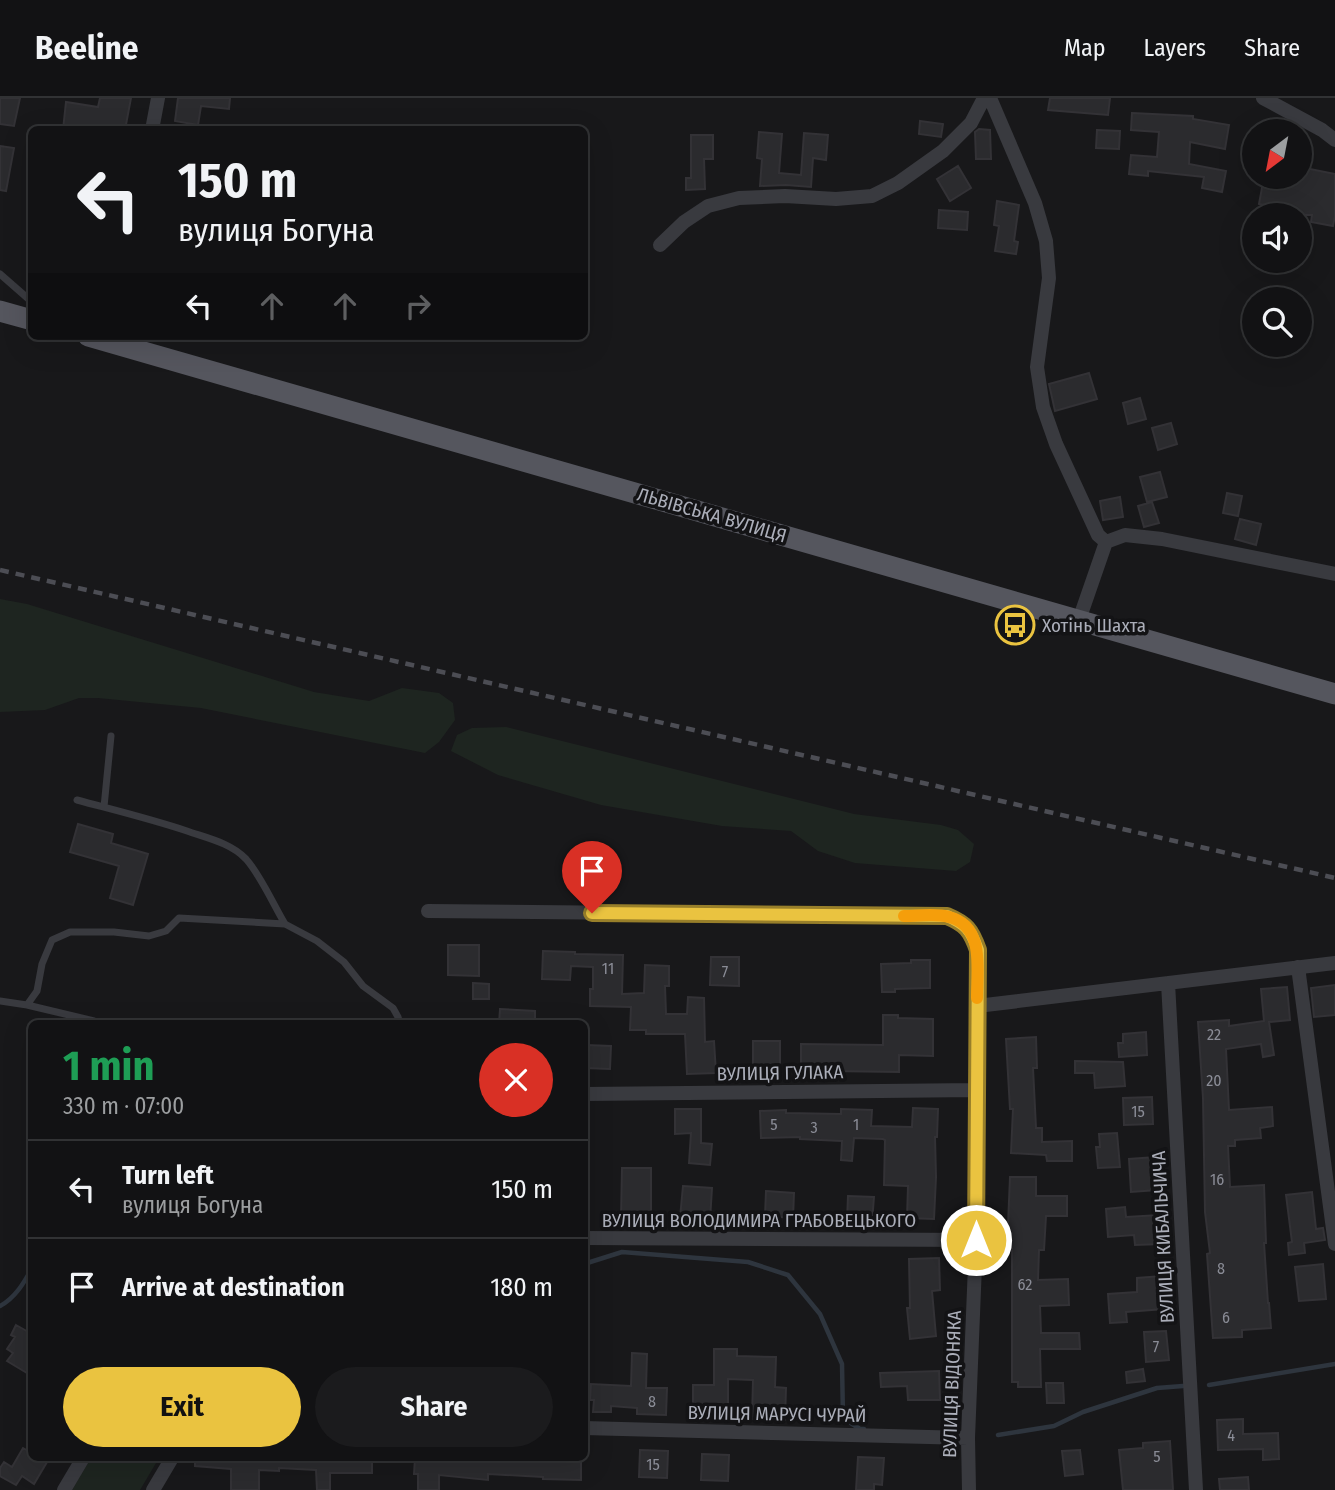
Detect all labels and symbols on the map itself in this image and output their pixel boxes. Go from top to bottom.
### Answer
north arrow [1242,119,1312,189]
street label: ЛЬВІВСЬКА ВУЛИЦЯ [635,483,789,547]
bus stop icon: Хотінь Шахта [994,604,1036,646]
place label: Хотінь Шахта [1042,614,1146,637]
pin [562,841,622,913]
house number: 11 [602,959,614,978]
house number: 7 [722,962,729,981]
house number: 22 [1207,1025,1221,1044]
street label: ВУЛИЦЯ ГУЛАКА [716,1060,844,1086]
house number: 20 [1206,1071,1222,1090]
house number: 15 [1131,1102,1145,1121]
house number: 5 [770,1115,778,1134]
house number: 1 [853,1115,859,1134]
house number: 3 [810,1118,818,1137]
street label: ВУЛИЦЯ КИБАЛЬЧИЧА [1147,1150,1179,1324]
house number: 16 [1210,1170,1224,1189]
position arrow [939,1203,1013,1277]
street label: ВУЛИЦЯ ВОЛОДИМИРА ГРАБОВЕЦЬКОГО [602,1209,916,1232]
house number: 8 [1217,1259,1225,1278]
house number: 62 [1018,1275,1032,1294]
house number: 6 [1222,1308,1230,1327]
street label: ВУЛИЦЯ ВІДОНЯКА [938,1310,966,1458]
house number: 7 [1153,1337,1160,1356]
house number: 8 [648,1392,656,1411]
street label: ВУЛИЦЯ МАРУСІ ЧУРАЙ [687,1401,867,1427]
house number: 4 [1227,1426,1235,1445]
house number: 5 [1153,1447,1161,1466]
house number: 15 [646,1455,660,1474]

